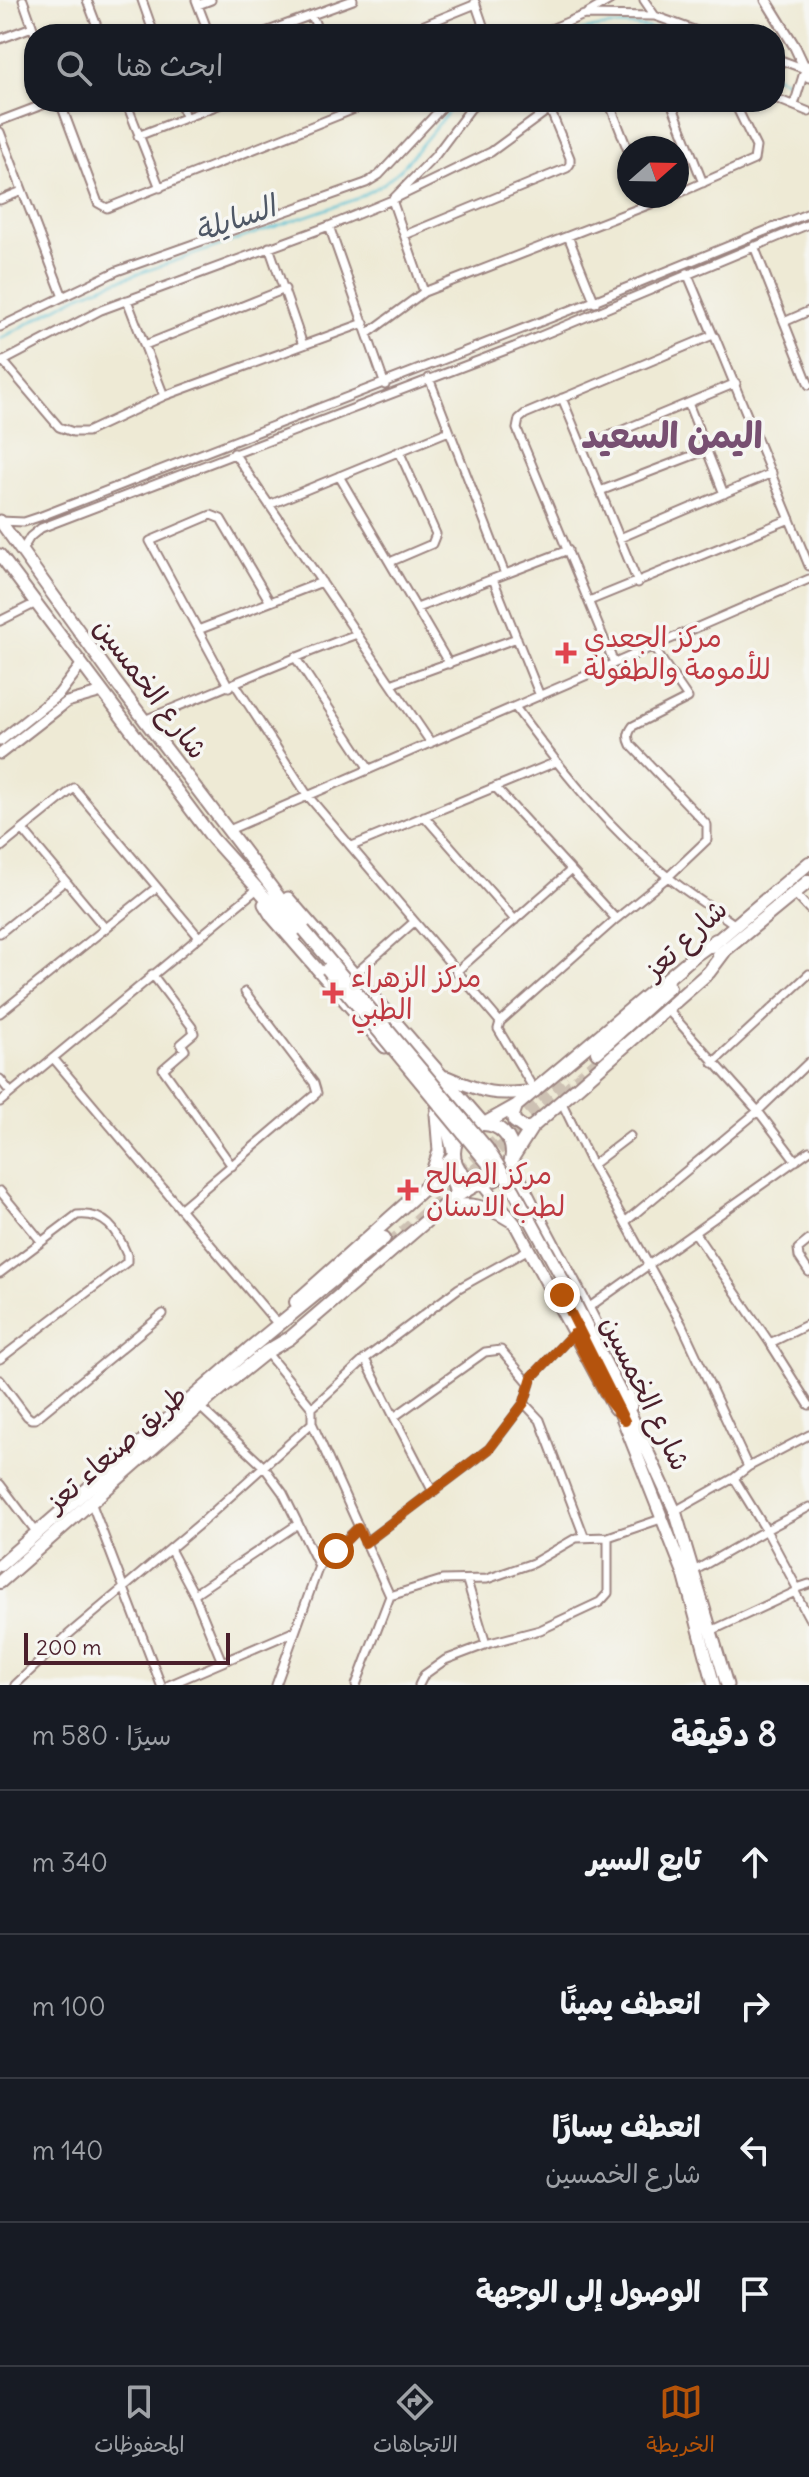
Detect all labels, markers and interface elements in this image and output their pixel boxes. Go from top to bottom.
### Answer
search box [24,24,785,112]
icon: search [52,46,96,90]
text: ابحث هنا [116,46,223,84]
north arrow [617,136,689,208]
water label: السايلة [189,185,283,250]
district label: اليمن السعيد [581,413,763,458]
street label: شارع الخمسين [85,610,216,767]
place label: مركز الجعدي للأمومة والطفولة [584,619,771,687]
marker: مركز الجعدي للأمومة والطفولة [555,642,577,664]
street label: شارع تعز [634,891,736,990]
place label: مركز الزهراء الطبي [351,959,481,1034]
marker: مركز الزهراء الطبي [322,982,344,1004]
place label: مركز الصالح لطب الاسنان [426,1156,565,1224]
marker: مركز الصالح لطب الاسنان [397,1179,419,1201]
route end [544,1277,580,1313]
street label: شارع الخمسين [591,1310,699,1477]
street label: طريق صنعاء تعز [36,1377,194,1521]
route start [318,1533,354,1569]
scale bar [24,1629,230,1665]
text: 200 m [36,1633,102,1661]
text: 8 دقيقة [671,1712,777,1755]
text: سيرًا · 580 m [32,1719,171,1752]
text: تابع السير [587,1840,701,1878]
icon: ahead [733,1840,777,1884]
text: 340 m [32,1846,108,1879]
text: انعطف يمينًا [560,1984,701,2022]
icon: right [733,1984,777,2028]
text: 100 m [32,1990,106,2023]
text: انعطف يسارًا [552,2107,701,2145]
icon: left [733,2128,777,2172]
text: 140 m [32,2134,103,2167]
text: شارع الخمسين [545,2157,701,2190]
text: الوصول إلى الوجهة [476,2272,701,2310]
icon: arrive [733,2272,777,2316]
tab: المحفوظات [94,2380,185,2464]
tab: الاتجاهات [373,2380,458,2464]
tab: الخريطة [646,2380,715,2464]

